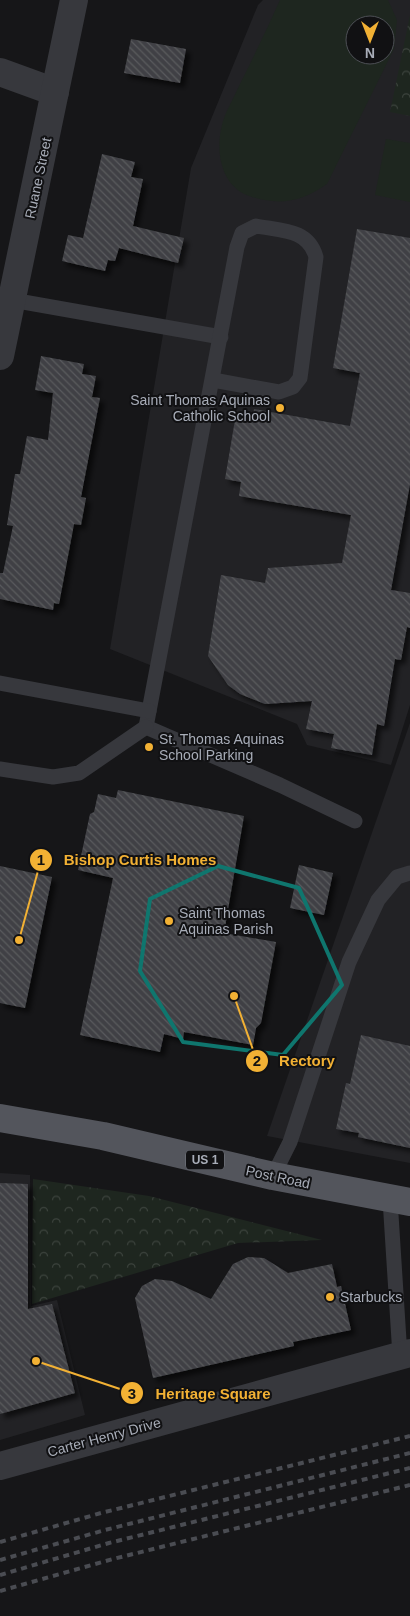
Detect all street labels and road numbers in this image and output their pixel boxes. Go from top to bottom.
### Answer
street label: Ruane Street [22,136,54,220]
road number: US 1 [186,1150,224,1170]
street label: Post Road [244,1162,312,1192]
street label: Carter Henry Drive [46,1414,163,1460]

